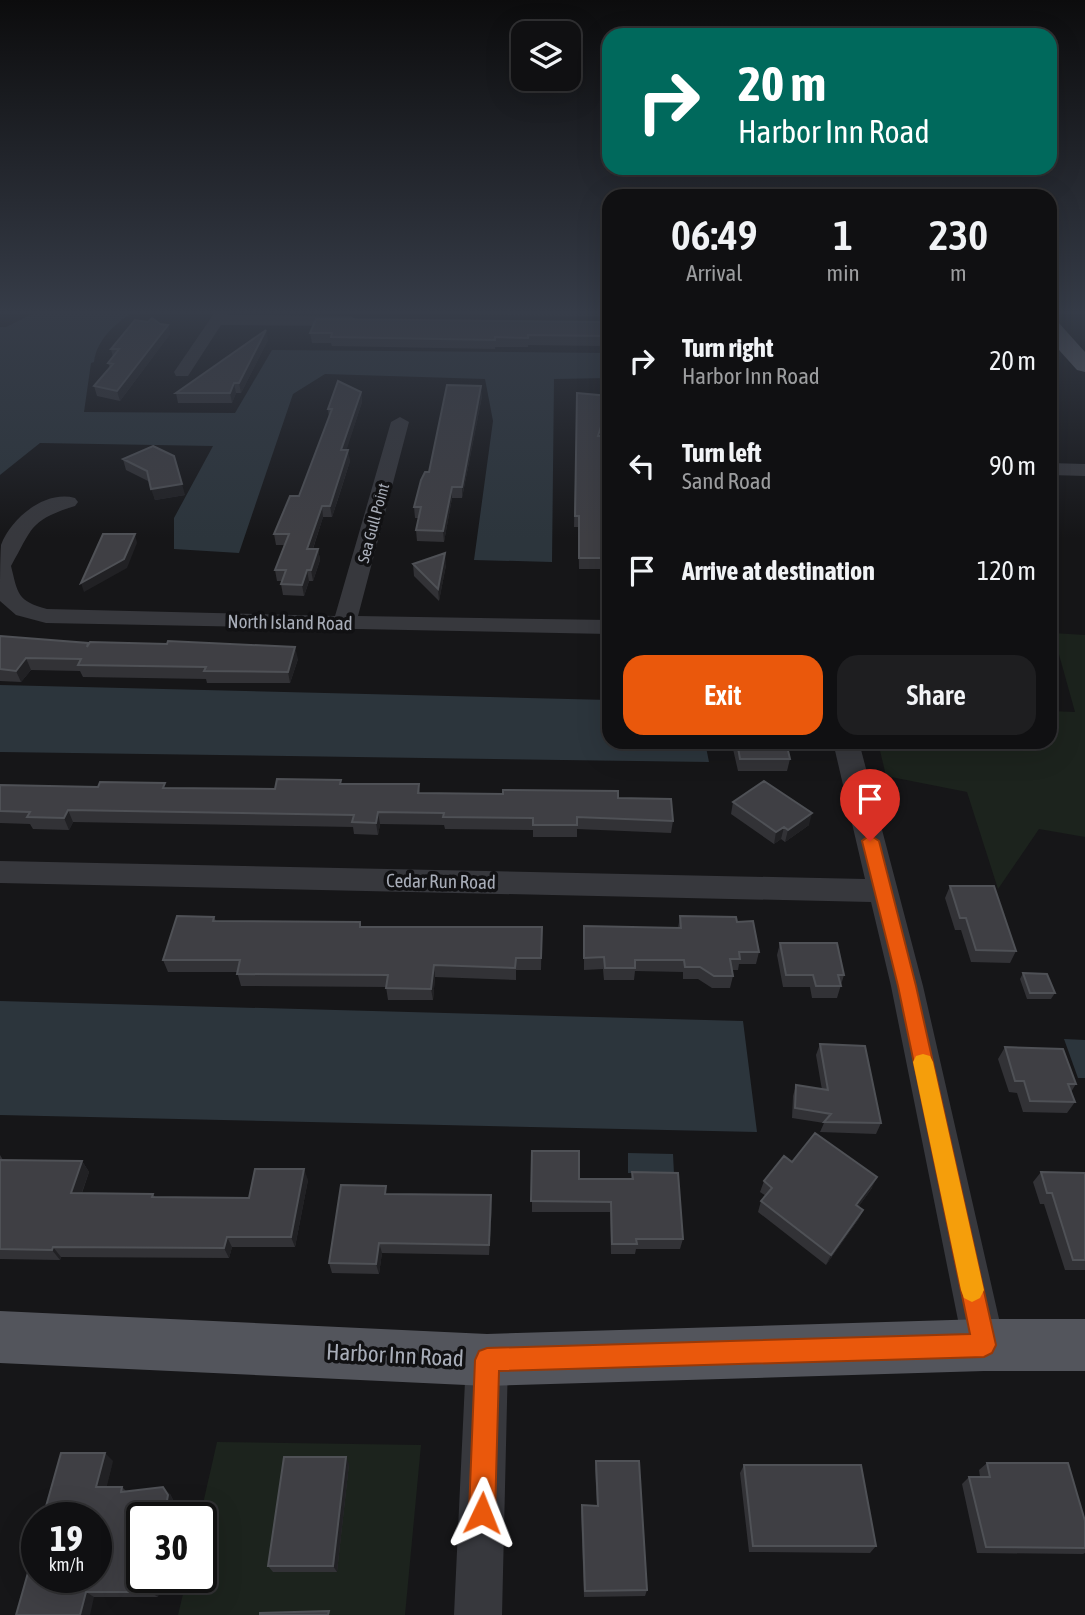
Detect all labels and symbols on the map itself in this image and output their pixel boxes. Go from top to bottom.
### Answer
street label: Sea Gull Point [354,481,392,565]
street label: North Island Road [227,610,353,634]
pin [840,769,900,841]
street label: Cedar Run Road [386,869,496,893]
street label: Harbor Inn Road [326,1338,464,1372]
position arrow [445,1476,519,1550]
speed limit sign: 30 [126,1502,217,1593]

